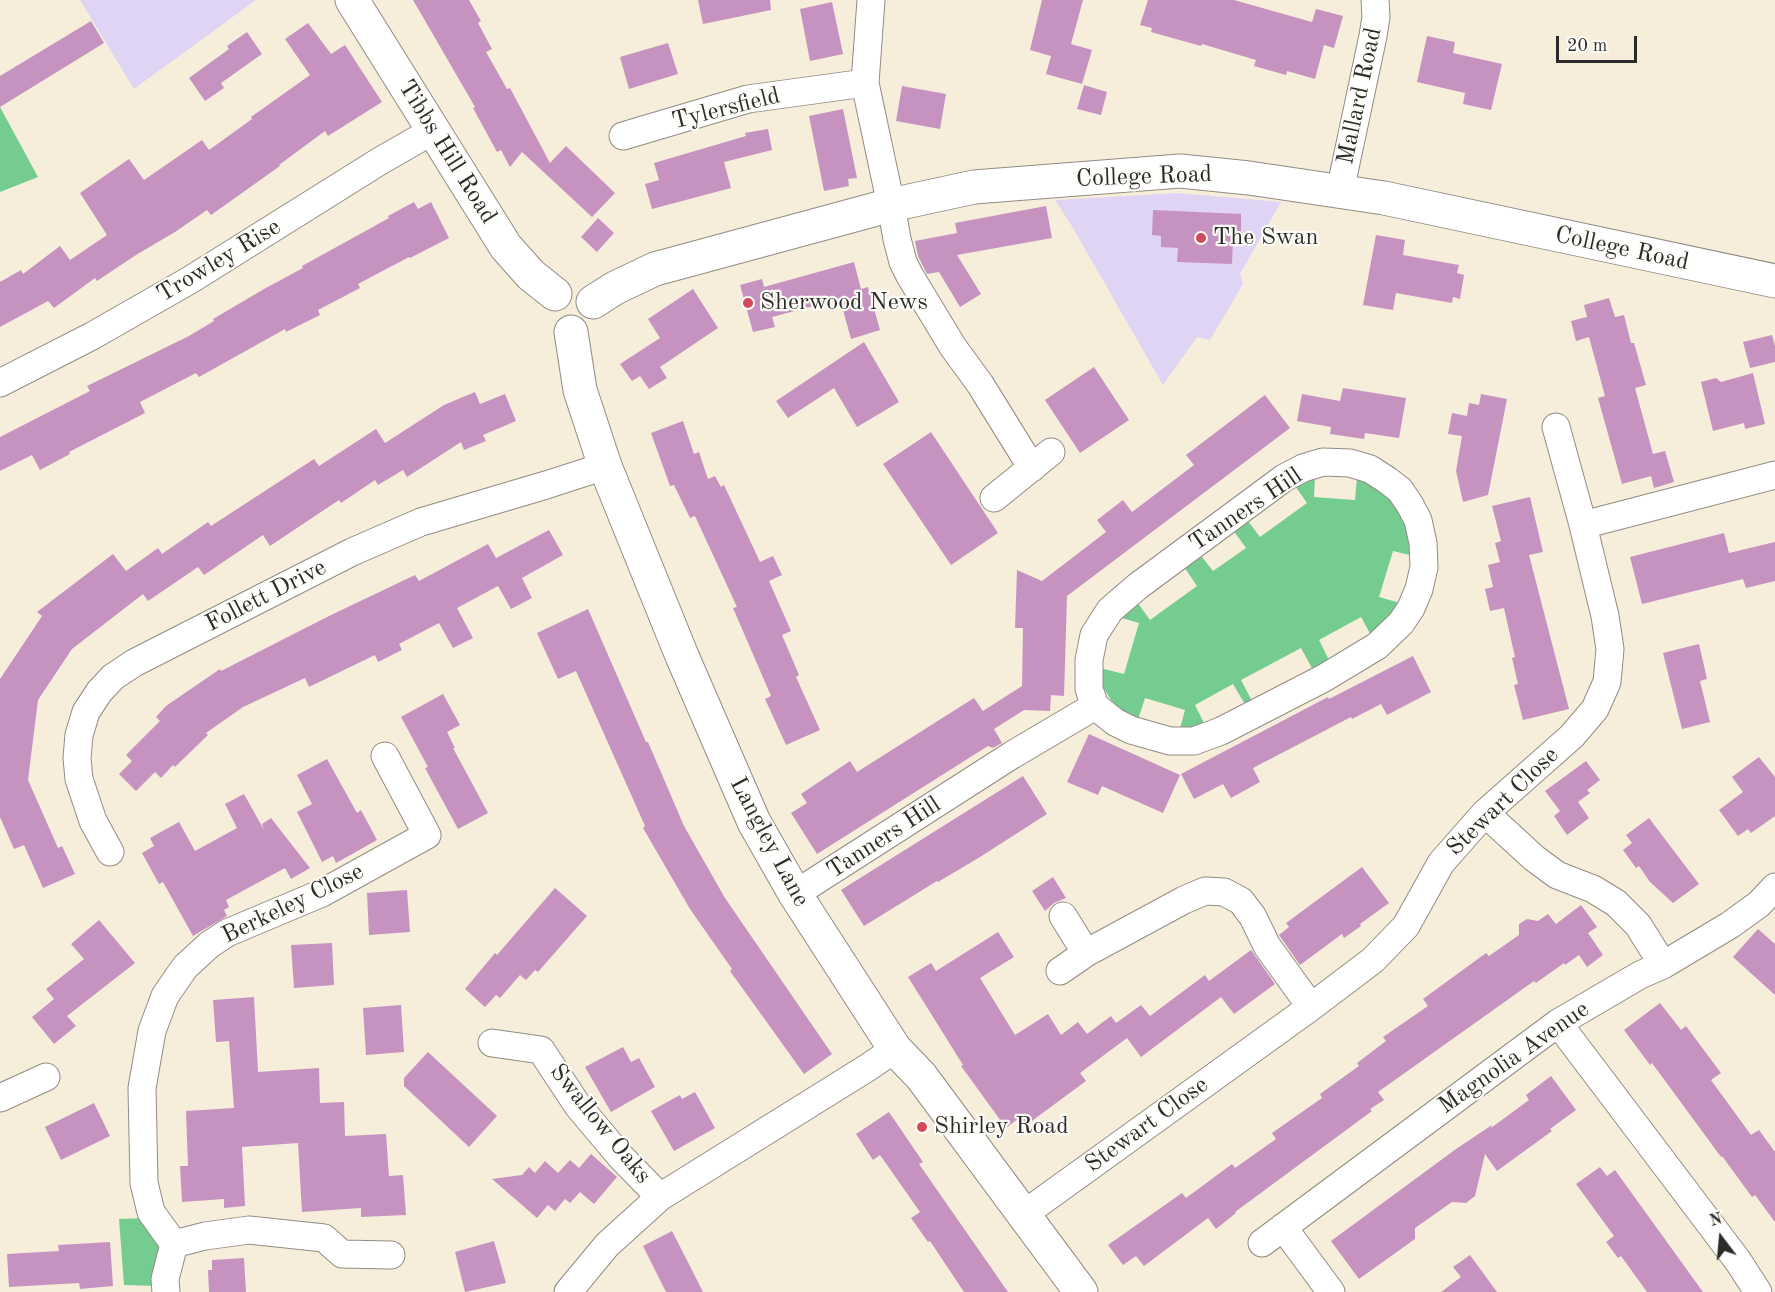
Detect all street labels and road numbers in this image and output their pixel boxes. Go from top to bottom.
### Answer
street label: Mallard Road [1331,25,1389,167]
street label: Tibbs Hill Road [391,75,503,229]
street label: Tylersfield [669,82,783,136]
street label: College Road [1075,160,1213,194]
street label: Trowley Rise [152,213,286,309]
street label: College Road [1552,221,1692,277]
street label: Tanners Hill [1184,462,1308,558]
street label: Follett Drive [201,553,331,639]
street label: Stewart Close [1441,741,1565,863]
street label: Langley Lane [723,772,815,912]
street label: Tanners Hill [822,791,946,885]
street label: Berkeley Close [218,857,368,951]
street label: Magnolia Avenue [1433,995,1595,1121]
street label: Swallow Oaks [543,1058,657,1190]
street label: Stewart Close [1080,1071,1214,1179]

